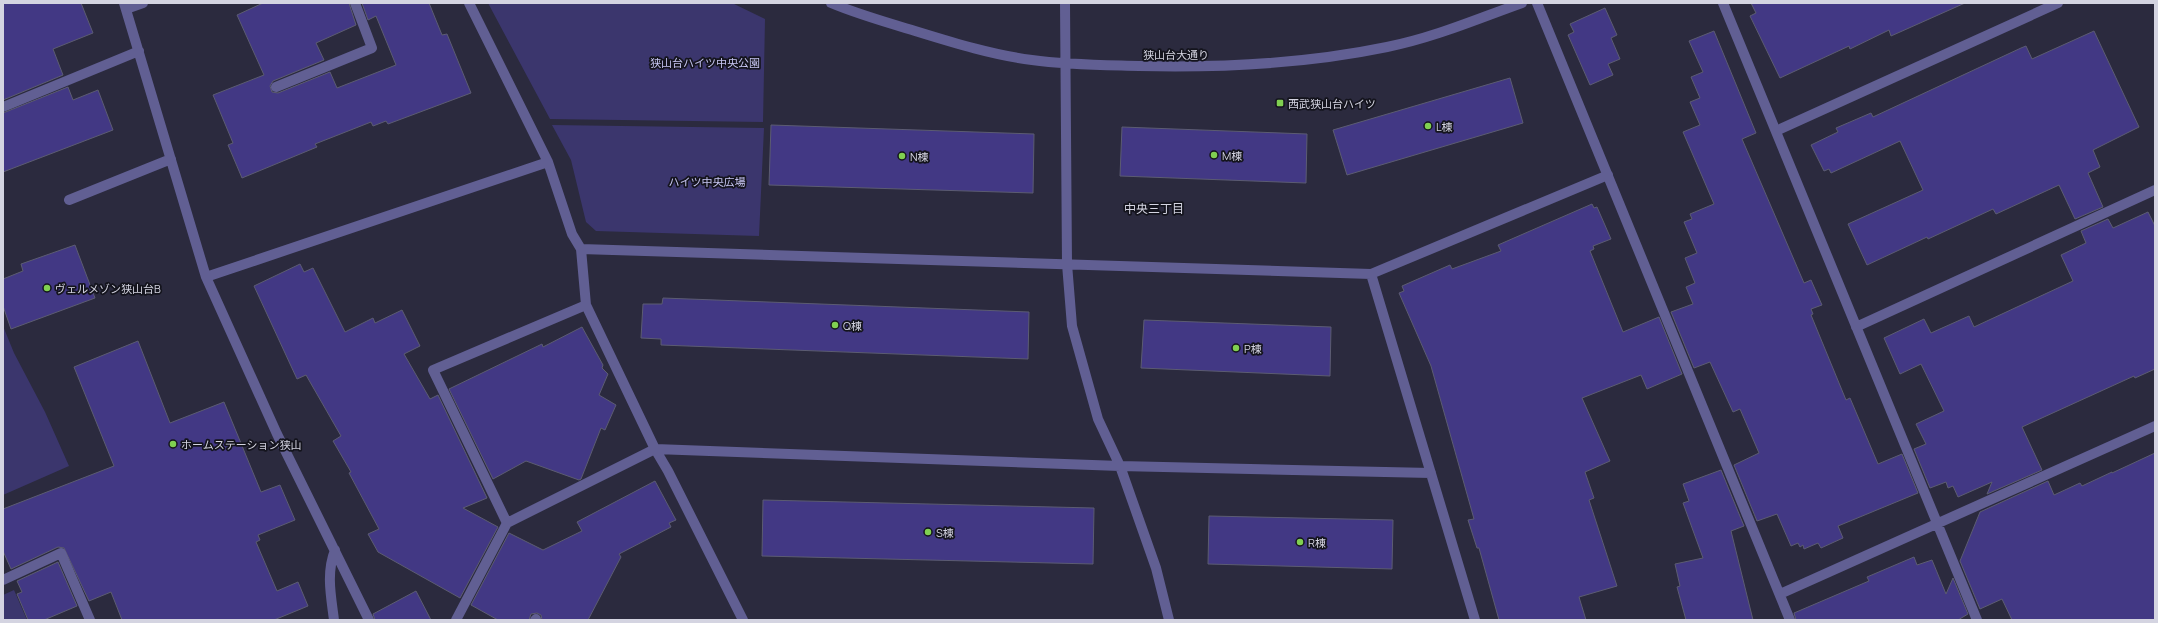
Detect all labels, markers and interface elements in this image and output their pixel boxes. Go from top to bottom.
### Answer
street label: 狭山台大通り [1143,47,1209,62]
park label: 狭山台ハイツ中央公園 [650,55,760,70]
place label: 西武狭山台ハイツ [1288,96,1376,111]
marker: 西武狭山台ハイツ [1275,98,1285,108]
place label: L棟 [1436,119,1453,134]
marker: L棟 [1423,121,1433,131]
place label: M棟 [1222,148,1242,163]
place label: N棟 [910,149,929,164]
marker: M棟 [1209,150,1219,160]
marker: N棟 [897,151,907,161]
park label: ハイツ中央広場 [669,174,745,189]
district label: 中央三丁目 [1124,200,1184,217]
place label: ヴェルメゾン狭山台B [55,281,161,296]
marker: ヴェルメゾン狭山台B [42,283,52,293]
place label: Q棟 [843,318,862,333]
marker: Q棟 [830,320,840,330]
place label: P棟 [1244,341,1262,356]
marker: P棟 [1231,343,1241,353]
place label: ホームステーション狭山 [181,437,301,452]
marker: ホームステーション狭山 [168,439,178,449]
place label: S棟 [936,525,954,540]
marker: S棟 [923,527,933,537]
place label: R棟 [1308,535,1326,550]
marker: R棟 [1295,537,1305,547]

